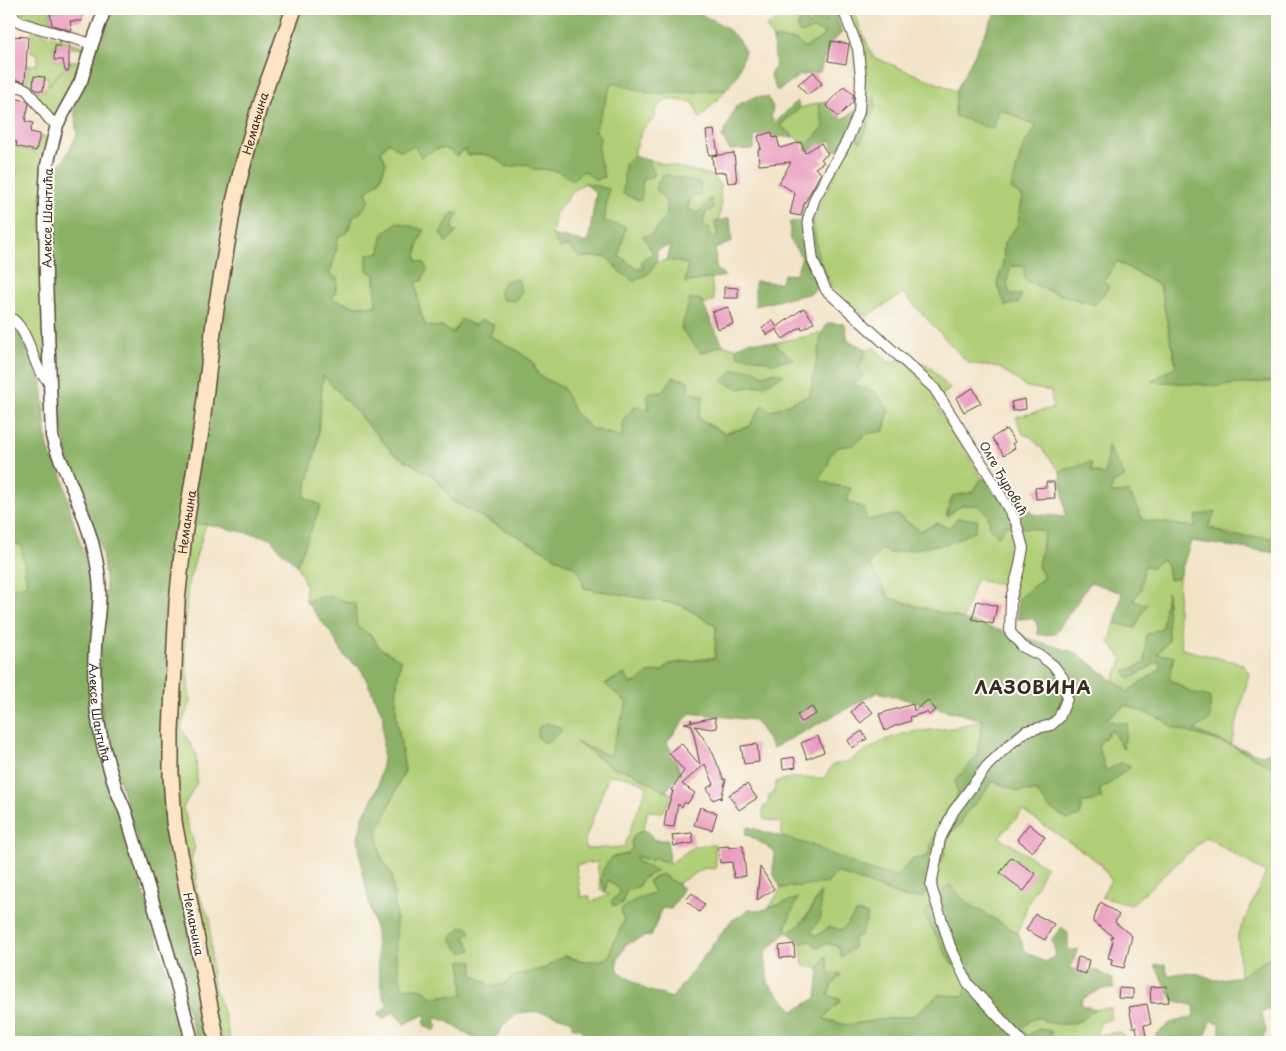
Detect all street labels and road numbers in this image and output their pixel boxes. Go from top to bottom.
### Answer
street label: Немањина [237,89,273,157]
street label: Алексе Шантића [37,168,57,268]
street label: Олге Ђуровић [975,437,1033,519]
street label: Немањина [173,488,200,555]
street label: Алексе Шантића [85,663,116,765]
street label: Немањина [179,891,209,958]

